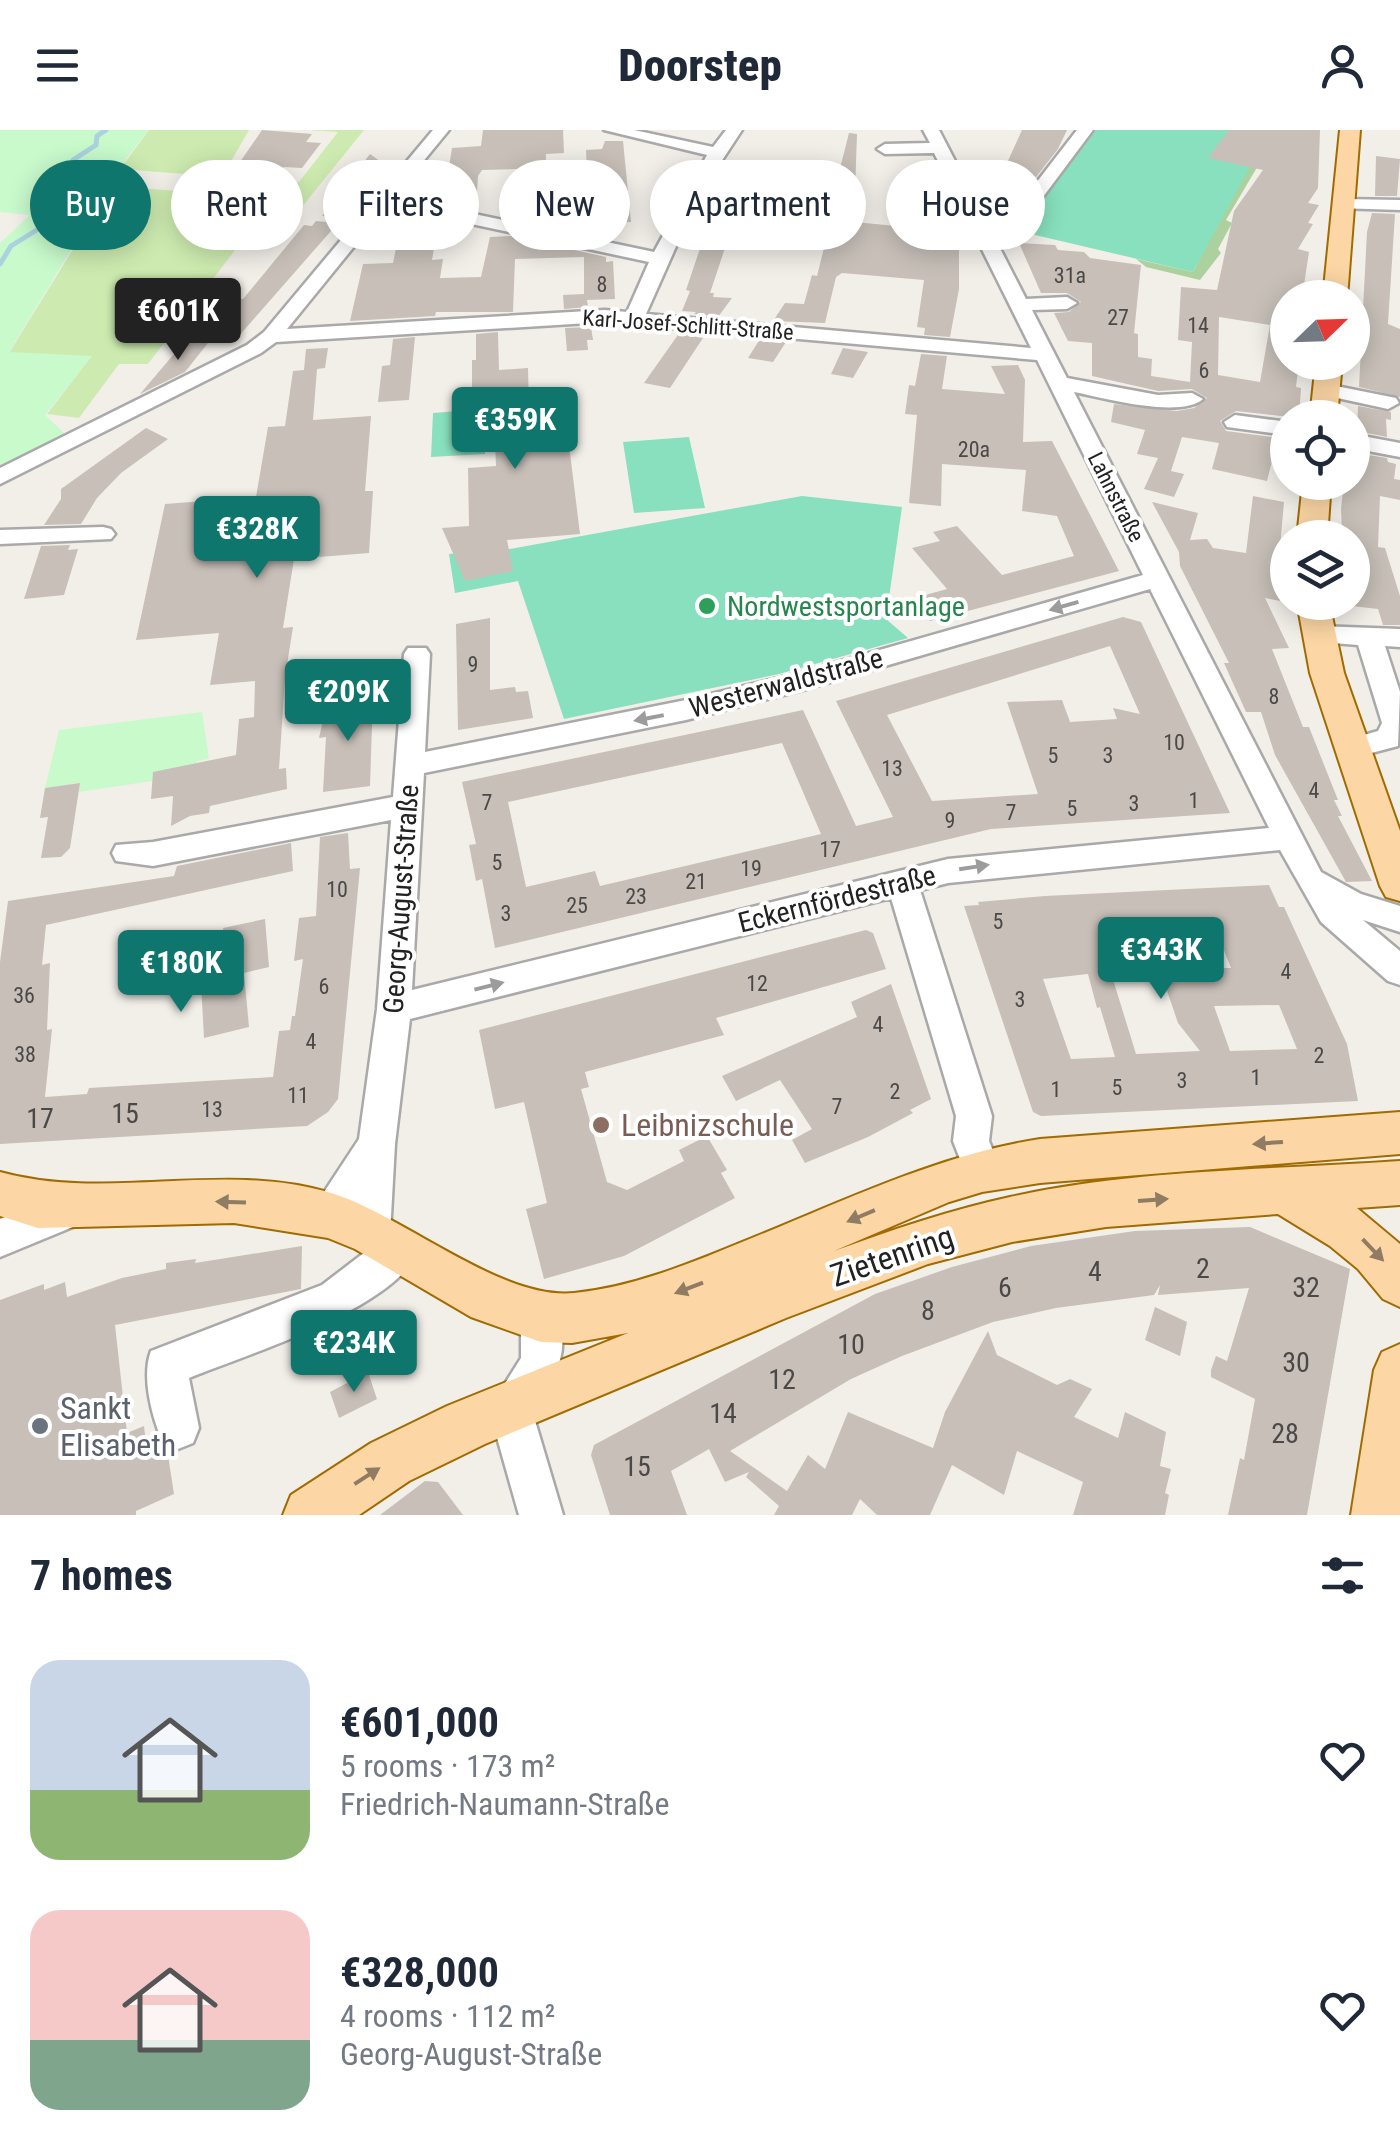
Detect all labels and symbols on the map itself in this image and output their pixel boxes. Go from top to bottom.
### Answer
house number: 31a [1054,263,1086,288]
house number: 8 [597,272,607,297]
pin: €601K [108,278,248,363]
north arrow [1270,280,1370,380]
street label: Karl-Josef-Schlitt-Straße [582,305,794,345]
house number: 27 [1107,305,1129,330]
house number: 14 [1187,313,1209,338]
house number: 6 [1199,358,1209,383]
pin: €359K [445,387,585,472]
house number: 20a [958,437,990,462]
street label: Lahnstraße [1083,448,1149,546]
pin: €328K [187,496,327,581]
place label: Nordwestsportanlage [727,590,965,623]
marker: Nordwestsportanlage [696,595,718,617]
one-way arrow [1048,599,1079,614]
street label: Westerwaldstraße [686,641,886,725]
house number: 9 [468,652,478,677]
pin: €209K [278,659,418,744]
house number: 8 [1269,684,1279,709]
one-way arrow [633,710,664,726]
house number: 10 [1163,730,1185,755]
house number: 5 [1048,743,1058,768]
house number: 3 [1103,743,1113,768]
house number: 13 [881,756,903,781]
house number: 4 [1309,778,1320,803]
street label: Georg-August-Straße [377,783,425,1015]
house number: 1 [1189,788,1199,813]
house number: 7 [482,790,492,815]
house number: 3 [1129,791,1139,816]
house number: 5 [1067,796,1077,821]
house number: 7 [1006,800,1016,825]
house number: 9 [945,808,955,833]
house number: 17 [819,837,841,862]
house number: 5 [492,850,502,875]
house number: 19 [740,856,762,881]
street label: Eckernfördestraße [735,858,939,940]
one-way arrow [959,859,990,874]
house number: 21 [685,869,707,894]
house number: 10 [326,877,348,902]
house number: 23 [625,884,647,909]
house number: 25 [566,893,588,918]
house number: 3 [501,901,511,926]
house number: 5 [993,909,1003,934]
pin: €343K [1091,917,1231,1002]
pin: €180K [111,930,251,1015]
house number: 4 [1281,959,1292,984]
house number: 12 [746,971,768,996]
house number: 6 [319,974,329,999]
one-way arrow [474,977,505,993]
house number: 36 [13,983,35,1008]
house number: 3 [1015,987,1025,1012]
house number: 4 [873,1012,884,1037]
house number: 4 [306,1029,317,1054]
house number: 38 [14,1042,36,1067]
house number: 2 [1314,1043,1324,1068]
house number: 1 [1251,1065,1261,1090]
house number: 3 [1177,1068,1187,1093]
house number: 5 [1112,1075,1122,1100]
house number: 1 [1051,1077,1061,1102]
house number: 2 [890,1079,900,1104]
house number: 11 [287,1083,309,1108]
house number: 7 [832,1094,842,1119]
house number: 15 [111,1097,139,1130]
house number: 13 [201,1097,223,1122]
house number: 17 [26,1102,54,1135]
place label: Leibnizschule [621,1106,794,1144]
marker: Leibnizschule [590,1114,612,1136]
one-way arrow [1251,1136,1283,1152]
one-way arrow [1138,1192,1170,1208]
one-way arrow [215,1194,247,1210]
one-way arrow [846,1209,876,1225]
street label: Zietenring [826,1217,958,1295]
one-way arrow [1361,1238,1384,1262]
house number: 2 [1196,1252,1210,1285]
house number: 4 [1088,1255,1102,1288]
house number: 6 [998,1271,1012,1304]
house number: 32 [1292,1271,1320,1304]
one-way arrow [674,1281,704,1297]
house number: 8 [921,1294,935,1327]
pin: €234K [284,1310,424,1395]
house number: 10 [837,1328,865,1361]
house number: 30 [1282,1346,1310,1379]
house number: 12 [768,1363,796,1396]
place label: Sankt Elisabeth [60,1389,176,1464]
house number: 14 [709,1397,737,1430]
marker: Sankt Elisabeth [29,1415,51,1437]
house number: 28 [1271,1417,1299,1450]
house number: 15 [623,1450,651,1483]
one-way arrow [353,1468,381,1486]

